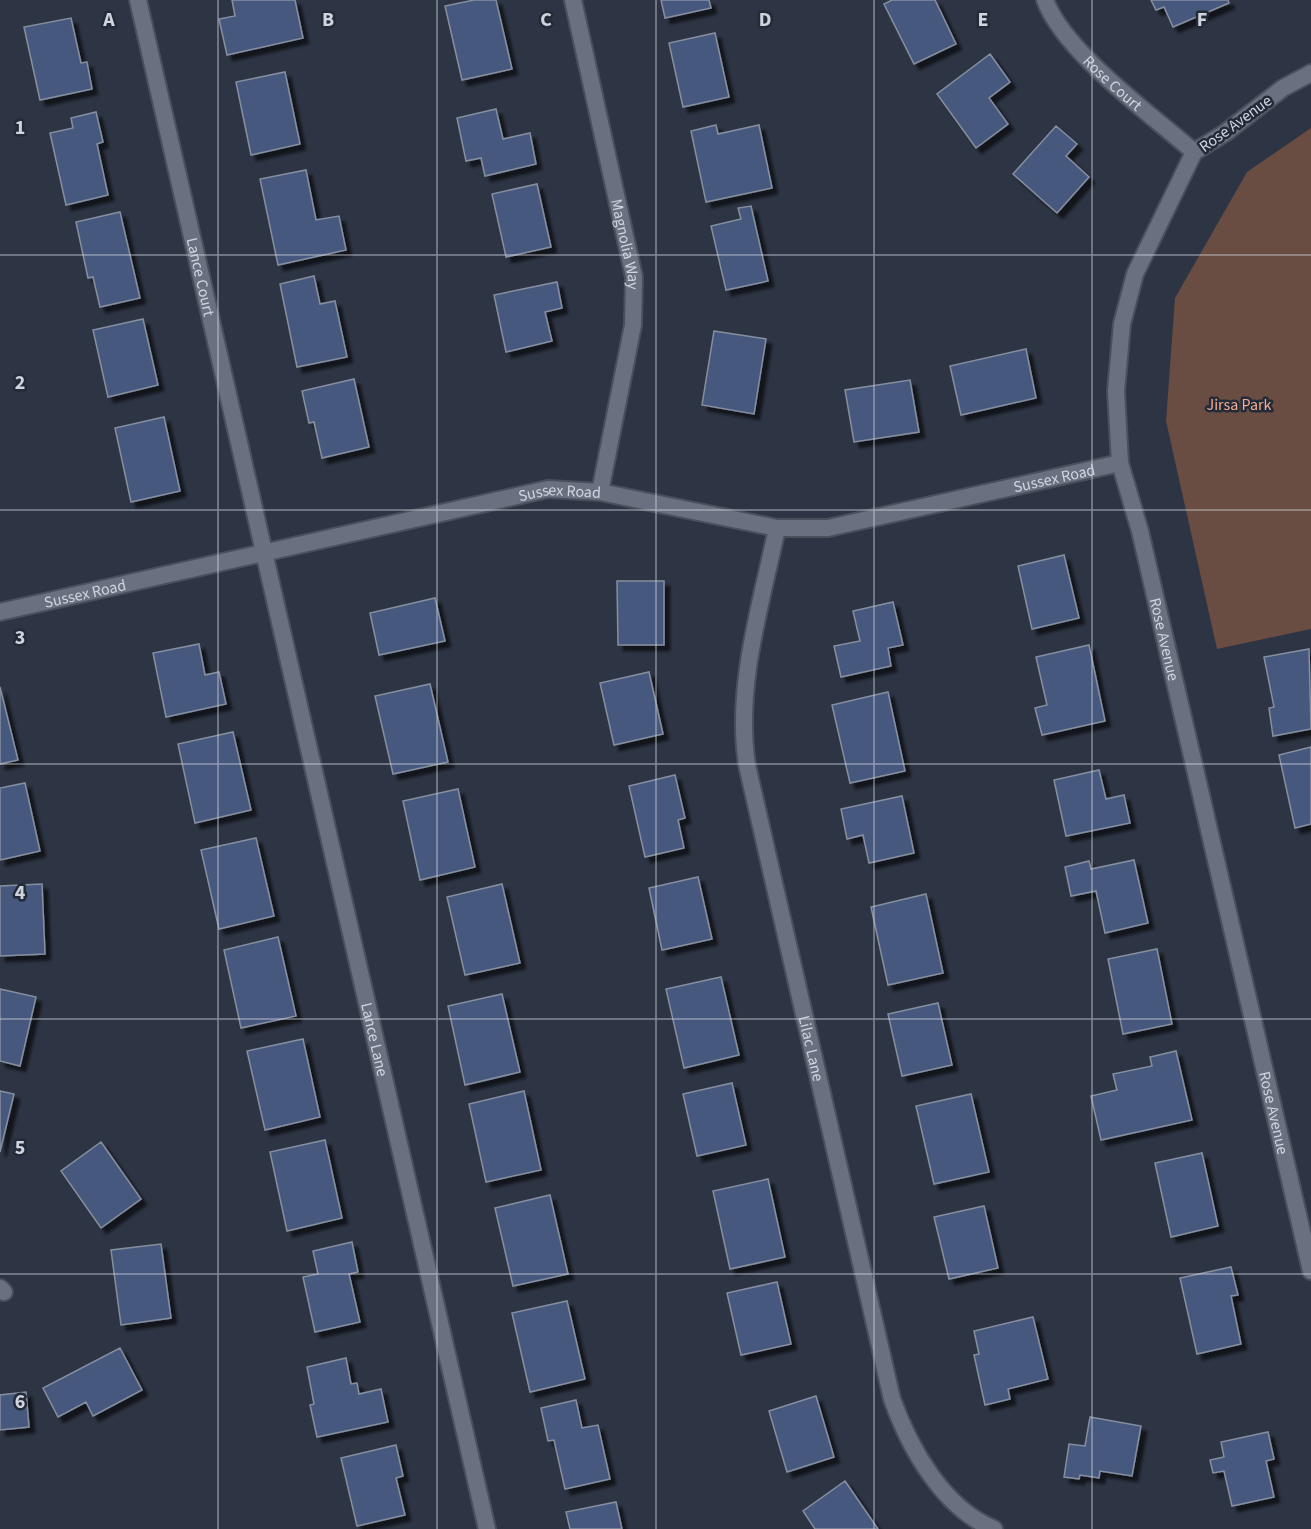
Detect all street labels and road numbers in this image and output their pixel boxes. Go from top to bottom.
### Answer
street label: Rose Court [1078,51,1147,117]
street label: Rose Avenue [1195,90,1276,158]
street label: Magnolia Way [605,197,644,290]
street label: Lance Court [181,236,220,319]
street label: Sussex Road [1011,459,1097,498]
street label: Sussex Road [516,479,601,507]
street label: Sussex Road [42,574,128,614]
street label: Rose Avenue [1144,596,1184,683]
street label: Lance Lane [355,1000,393,1079]
street label: Lilac Lane [793,1013,829,1084]
street label: Rose Avenue [1253,1069,1294,1157]

